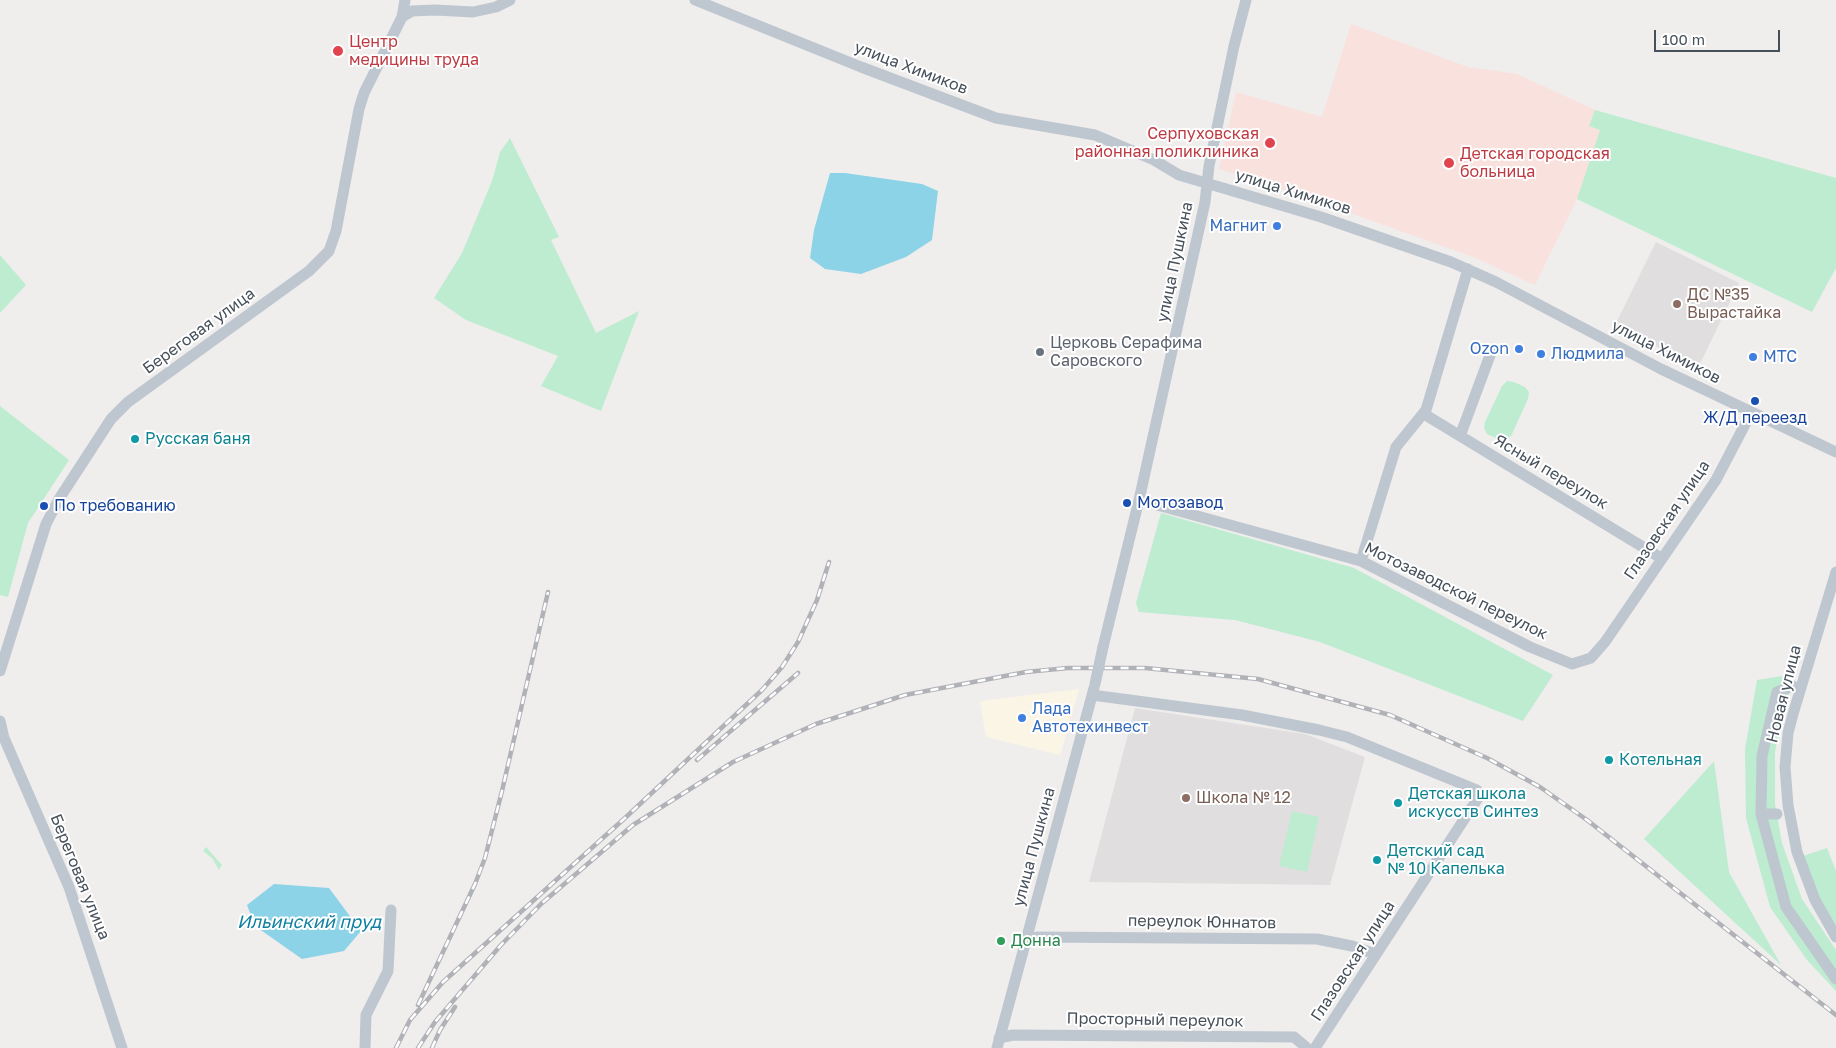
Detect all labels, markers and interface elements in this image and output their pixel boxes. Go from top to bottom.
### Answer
scale bar [1656,20,1782,52]
text: 100 m [1662,30,1705,48]
place label: Центр медицины труда [349,32,479,70]
street label: улица Химиков [852,38,970,98]
marker: Центр медицины труда [331,44,345,58]
place label: Серпуховская районная поликлиника [1075,124,1259,162]
marker: Серпуховская районная поликлиника [1263,136,1277,150]
place label: Детская городская больница [1460,144,1610,182]
marker: Детская городская больница [1442,156,1456,170]
street label: улица Химиков [1233,165,1353,219]
street label: улица Пушкина [1153,200,1197,324]
place label: Магнит [1209,216,1267,236]
marker: Магнит [1271,220,1283,232]
street label: Береговая улица [139,284,259,378]
place label: ДС №35 Вырастайка [1687,285,1781,323]
marker: ДС №35 Вырастайка [1671,298,1683,310]
street label: улица Химиков [1608,316,1724,388]
place label: Церковь Серафима Саровского [1050,333,1202,371]
place label: Ozon [1470,339,1509,359]
marker: Ozon [1513,343,1525,355]
place label: Людмила [1551,344,1624,364]
marker: Церковь Серафима Саровского [1034,346,1046,358]
place label: МТС [1763,347,1797,367]
marker: Людмила [1535,348,1547,360]
marker: МТС [1747,351,1759,363]
marker: Ж/Д переезд [1749,395,1761,407]
place label: Ж/Д переезд [1703,408,1807,428]
place label: Русская баня [145,429,251,449]
street label: Ясный переулок [1491,430,1611,514]
marker: Русская баня [129,433,141,445]
street label: Глазовская улица [1620,457,1714,583]
place label: Мотозавод [1137,493,1223,513]
place label: По требованию [54,496,176,516]
marker: Мотозавод [1121,497,1133,509]
marker: По требованию [38,500,50,512]
street label: Мотозаводской переулок [1361,538,1551,644]
street label: Новая улица [1763,643,1805,745]
place label: Лада Автотехинвест [1032,699,1149,737]
marker: Лада Автотехинвест [1016,712,1028,724]
place label: Котельная [1619,750,1702,770]
marker: Котельная [1603,754,1615,766]
place label: Детская школа искусств Синтез [1408,784,1539,822]
street label: улица Пушкина [1009,785,1059,909]
place label: Школа № 12 [1196,788,1291,808]
marker: Школа № 12 [1180,792,1192,804]
marker: Детская школа искусств Синтез [1392,797,1404,809]
street label: Береговая улица [46,811,114,943]
place label: Детский сад № 10 Капелька [1387,841,1505,879]
marker: Детский сад № 10 Капелька [1371,854,1383,866]
street label: Глазовская улица [1307,897,1399,1025]
water label: Ильинский пруд [237,911,381,933]
street label: переулок Юннатов [1128,911,1276,933]
place label: Донна [1011,931,1061,951]
marker: Донна [995,935,1007,947]
street label: Просторный переулок [1066,1009,1244,1031]

